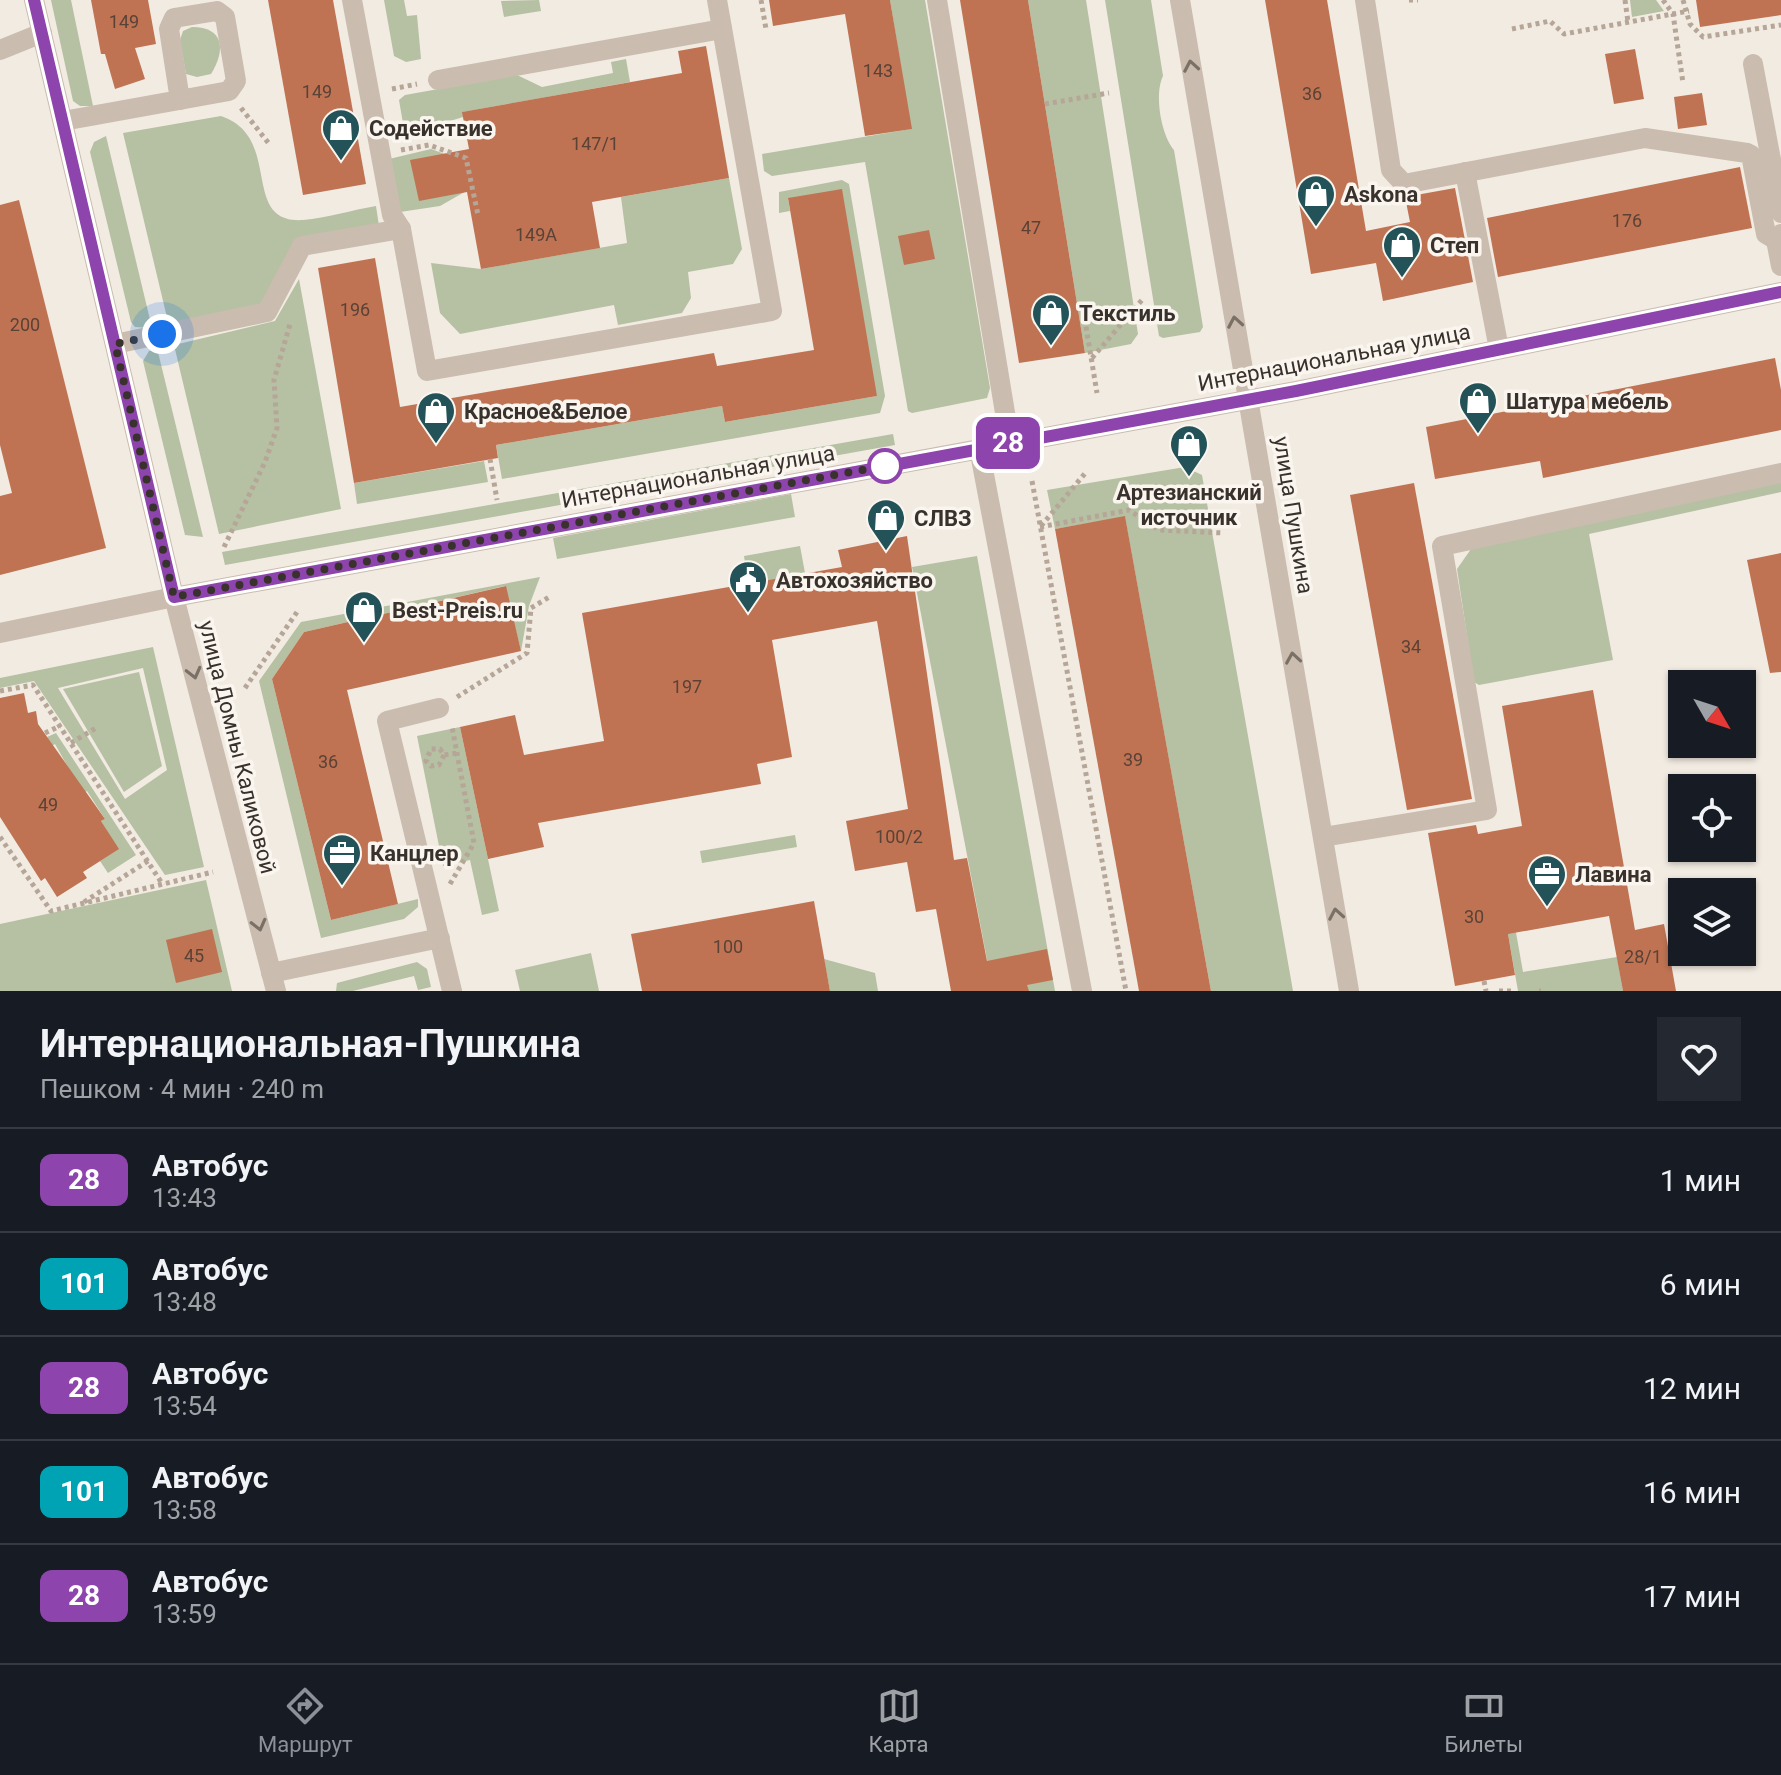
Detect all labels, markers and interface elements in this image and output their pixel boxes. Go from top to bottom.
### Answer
house number: 149 [109,11,139,32]
one-way arrow [1184,59,1201,73]
house number: 143 [863,60,893,81]
house number: 149 [302,81,332,102]
house number: 36 [1302,83,1322,104]
shop icon: Содействие [320,107,362,162]
place label: Содействие [369,116,493,141]
house number: 147/1 [571,133,619,154]
shop icon: Askona [1295,173,1337,228]
place label: Askona [1344,182,1419,207]
house number: 176 [1612,210,1642,231]
house number: 47 [1021,217,1041,238]
house number: 149А [515,224,557,245]
shop icon: Степ [1381,224,1423,279]
place label: Степ [1430,233,1479,258]
shop icon: Текстиль [1030,292,1072,347]
house number: 196 [340,299,370,320]
place label: Текстиль [1079,301,1176,326]
house number: 200 [10,314,40,335]
your location [142,314,182,354]
one-way arrow [1227,315,1244,329]
street label: Интернациональная улица [1196,319,1472,396]
shop icon: Шатура мебель [1457,380,1499,435]
place label: Шатура мебель [1506,389,1669,414]
shop icon: Красное&Белое [415,390,457,445]
place label: Красное&Белое [464,399,628,424]
line badge: 28 [972,417,1044,469]
shop icon: Артезианский источник [1168,423,1210,478]
text: 28 [992,426,1024,459]
street label: улица Пушкина [1269,435,1318,596]
street label: Интернациональная улица [560,440,837,513]
unlabelled marker [868,449,902,483]
place label: Артезианский источник [1116,480,1262,530]
shop icon: СЛВЗ [865,497,907,552]
place label: СЛВЗ [914,506,972,531]
public building icon: Автохозяйство [727,559,769,614]
place label: Автохозяйство [776,568,933,593]
shop icon: Best-Preis.ru [343,589,385,644]
place label: Best-Preis.ru [392,598,523,623]
street label: улица Домны Каликовой [194,618,281,876]
house number: 34 [1401,636,1421,657]
one-way arrow [1286,651,1303,664]
one-way arrow [184,665,201,679]
north arrow [1668,670,1756,758]
map controls [1668,670,1756,966]
house number: 197 [672,676,702,697]
house number: 39 [1123,749,1143,770]
house number: 36 [318,751,338,772]
button: locate [1668,774,1756,862]
house number: 49 [38,794,58,815]
house number: 100/2 [875,826,923,847]
office icon: Канцлер [321,832,363,887]
place label: Канцлер [370,841,459,866]
office icon: Лавина [1526,853,1568,908]
place label: Лавина [1575,862,1652,887]
button: layers [1668,878,1756,966]
house number: 30 [1464,906,1484,927]
one-way arrow [1328,907,1345,921]
one-way arrow [249,917,266,931]
house number: 100 [713,936,743,957]
house number: 45 [184,945,204,966]
house number: 28/1 [1624,946,1662,967]
button: heart [1657,1017,1741,1101]
text: Интернациональная-Пушкина [40,1022,581,1066]
text: Пешком · 4 мин · 240 m [40,1074,324,1104]
text: Автобус [152,1148,268,1183]
text: 28 [68,1163,100,1196]
text: 1 мин [1660,1163,1741,1198]
text: 13:43 [152,1183,217,1213]
text: Автобус [152,1252,268,1287]
text: 101 [60,1267,108,1300]
text: 6 мин [1660,1267,1741,1302]
text: 13:48 [152,1287,217,1317]
text: Автобус [152,1356,268,1391]
text: 28 [68,1371,100,1404]
text: 12 мин [1643,1371,1741,1406]
text: 13:54 [152,1391,217,1421]
text: Автобус [152,1460,268,1495]
text: 101 [60,1475,108,1508]
text: 16 мин [1643,1475,1741,1510]
text: 13:58 [152,1495,217,1525]
text: Автобус [152,1564,268,1599]
text: 28 [68,1579,100,1612]
text: 17 мин [1643,1579,1741,1614]
text: 13:59 [152,1599,217,1629]
tab: Маршрут [258,1684,353,1757]
tab: Карта [869,1684,929,1757]
tab: Билеты [1445,1684,1523,1757]

